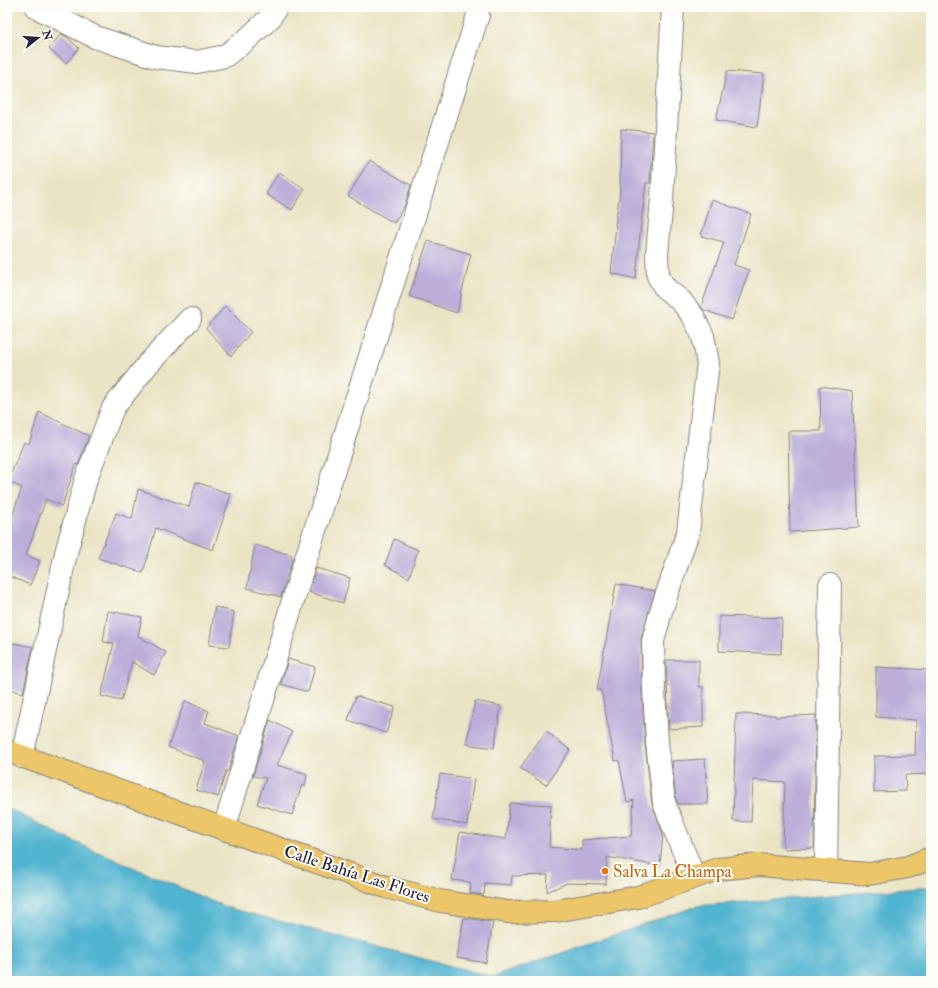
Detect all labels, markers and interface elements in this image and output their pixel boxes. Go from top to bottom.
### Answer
north arrow [18,18,58,58]
text: N [39,28,55,43]
street label: Calle Bahía Las Flores [282,841,433,908]
place label: Salva La Champa [613,861,733,883]
marker: Salva La Champa [600,866,610,876]

